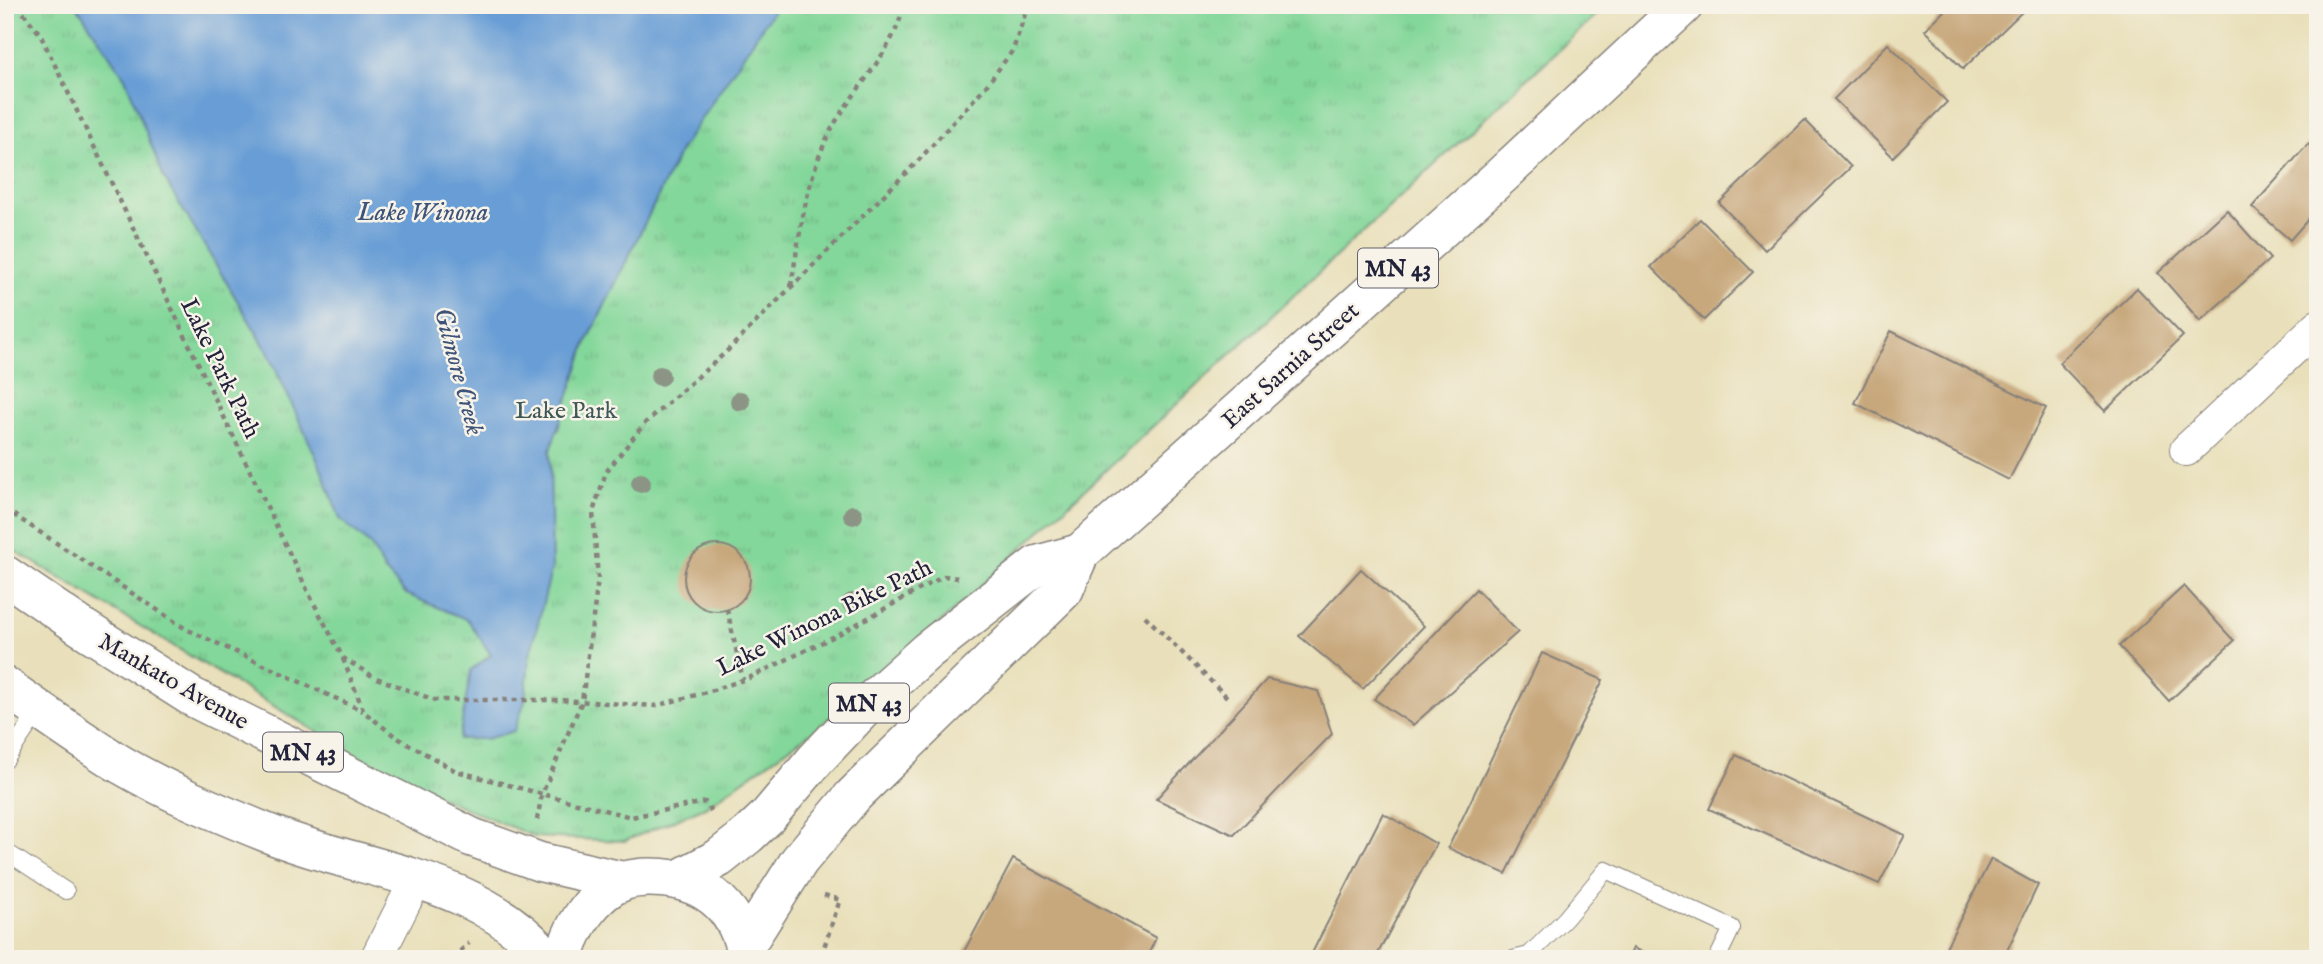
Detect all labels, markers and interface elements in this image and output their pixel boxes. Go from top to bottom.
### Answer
water label: Lake Winona [357,196,488,229]
road number: MN 43 [1358,248,1438,288]
street label: Lake Park Path [172,293,267,444]
street label: East Sarnia Street [1216,296,1366,436]
water label: Gilmore Creek [426,304,492,439]
park label: Lake Park [515,396,617,427]
street label: Lake Winona Bike Path [712,553,938,684]
street label: Mankato Avenue [92,627,254,738]
road number: MN 43 [829,684,909,722]
road number: MN 43 [263,732,343,772]

